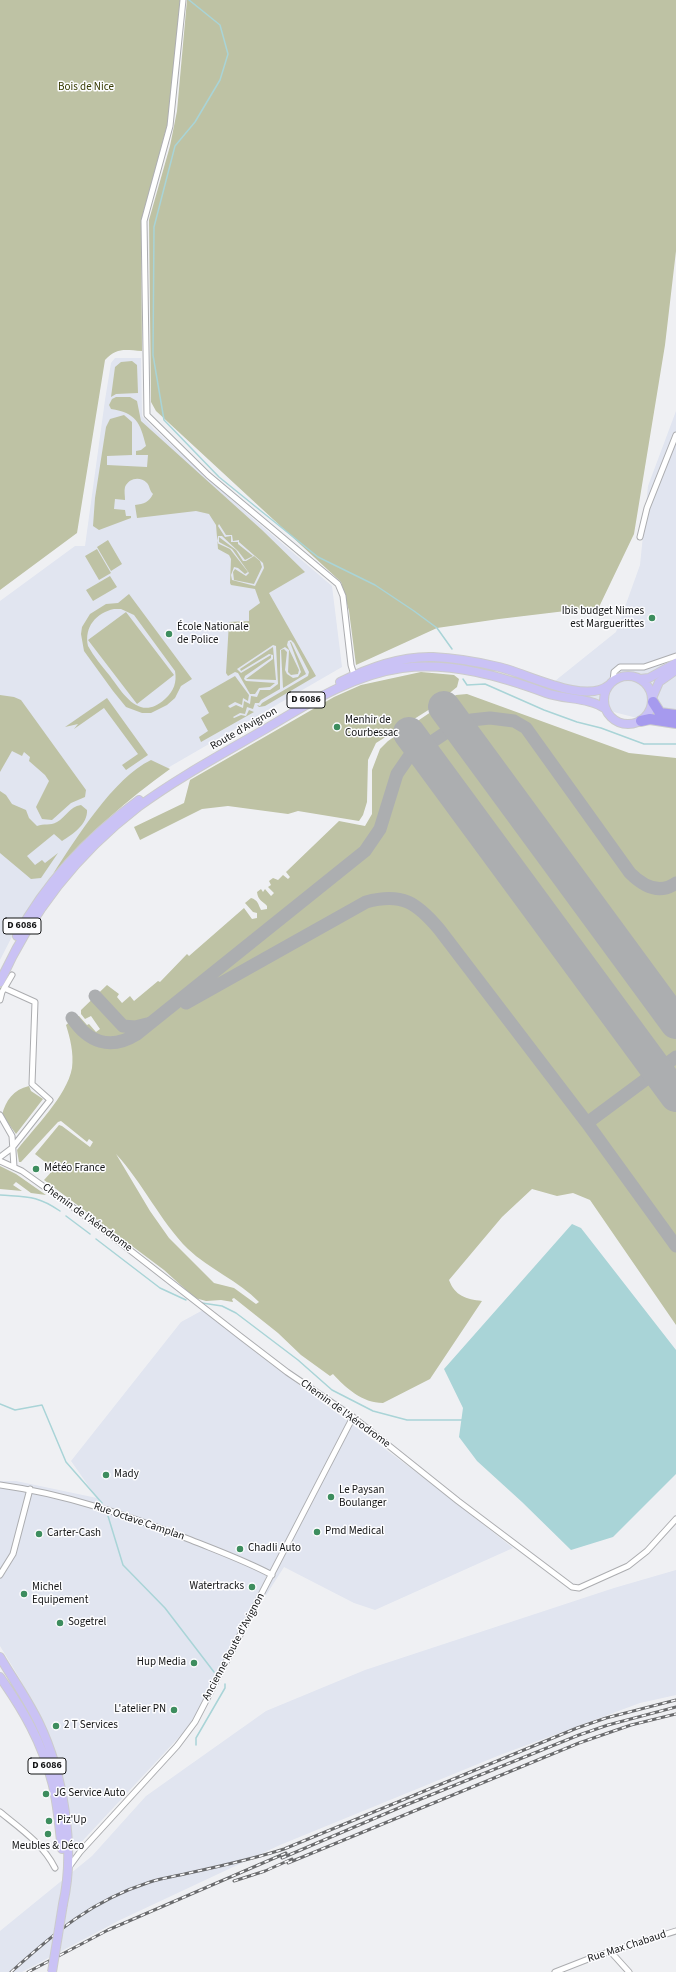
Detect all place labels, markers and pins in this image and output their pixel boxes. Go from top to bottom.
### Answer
place label: Ibis budget Nimes est Marguerittes [562,605,644,631]
marker: Ibis budget Nimes est Marguerittes [647,613,657,623]
place label: École Nationale de Police [177,621,249,647]
marker: École Nationale de Police [164,629,174,639]
place label: Menhir de Courbessac [345,714,398,740]
marker: Menhir de Courbessac [332,722,342,732]
place label: Météo France [44,1162,105,1176]
marker: Météo France [31,1164,41,1174]
place label: Mady [114,1468,139,1482]
marker: Mady [101,1470,111,1480]
place label: Le Paysan Boulanger [339,1484,386,1510]
marker: Le Paysan Boulanger [326,1492,336,1502]
place label: Pmd Medical [325,1525,384,1539]
place label: Carter-Cash [47,1527,101,1541]
marker: Pmd Medical [312,1527,322,1537]
marker: Carter-Cash [34,1529,44,1539]
place label: Chadli Auto [248,1542,301,1556]
marker: Chadli Auto [235,1544,245,1554]
place label: Watertracks [189,1580,244,1594]
place label: Michel Equipement [32,1581,88,1607]
marker: Watertracks [247,1582,257,1592]
marker: Michel Equipement [19,1589,29,1599]
place label: Sogetrel [68,1616,106,1630]
marker: Sogetrel [55,1618,65,1628]
place label: Hup Media [137,1656,186,1670]
marker: Hup Media [189,1658,199,1668]
place label: L'atelier PN [114,1703,166,1717]
marker: L'atelier PN [169,1705,179,1715]
place label: 2 T Services [64,1719,118,1733]
marker: 2 T Services [51,1721,61,1731]
place label: JG Service Auto [54,1787,125,1801]
marker: JG Service Auto [41,1789,51,1799]
place label: Piz'Up [57,1814,87,1828]
marker: Piz'Up [44,1816,54,1826]
marker: Meubles & Déco [43,1829,53,1839]
place label: Meubles & Déco [12,1840,84,1854]

